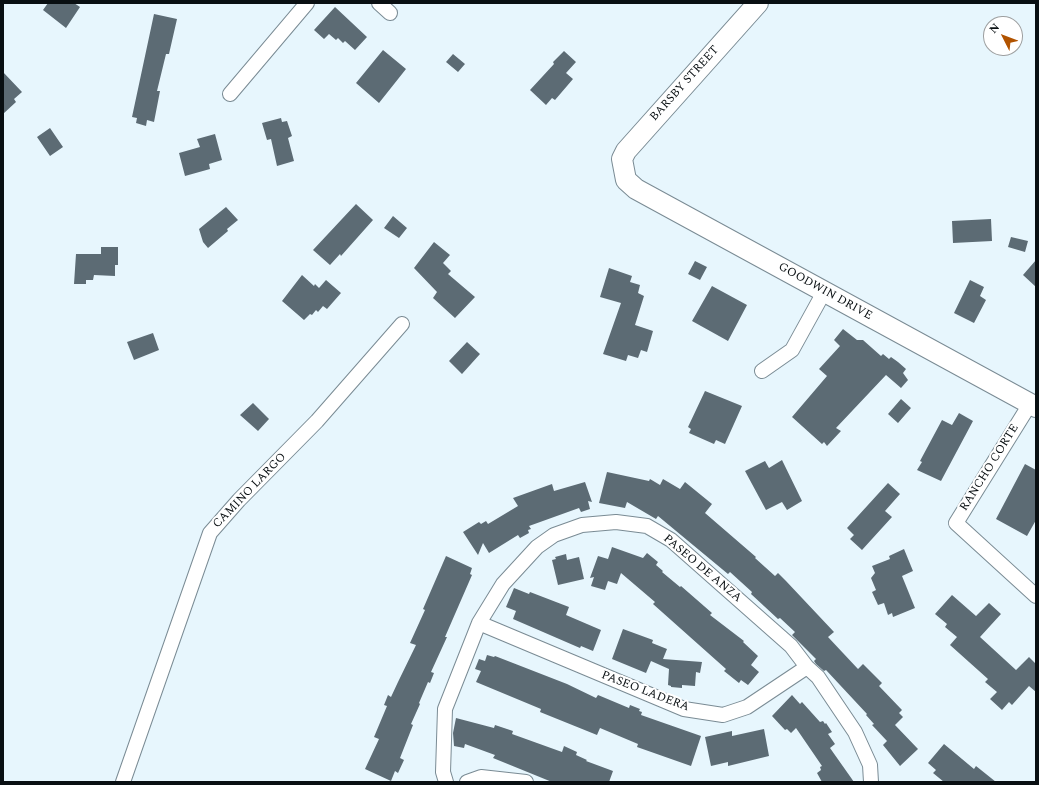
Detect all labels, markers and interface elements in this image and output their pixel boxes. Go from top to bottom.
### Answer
north arrow [983,16,1023,56]
text: N [985,19,1004,37]
street label: BARSBY STREET [647,43,723,125]
street label: GOODWIN DRIVE [775,260,875,324]
street label: RANCHO CORTE [957,422,1023,514]
street label: CAMINO LARGO [210,450,290,532]
street label: PASEO DE ANZA [660,532,744,606]
street label: PASEO LADERA [599,669,691,715]

